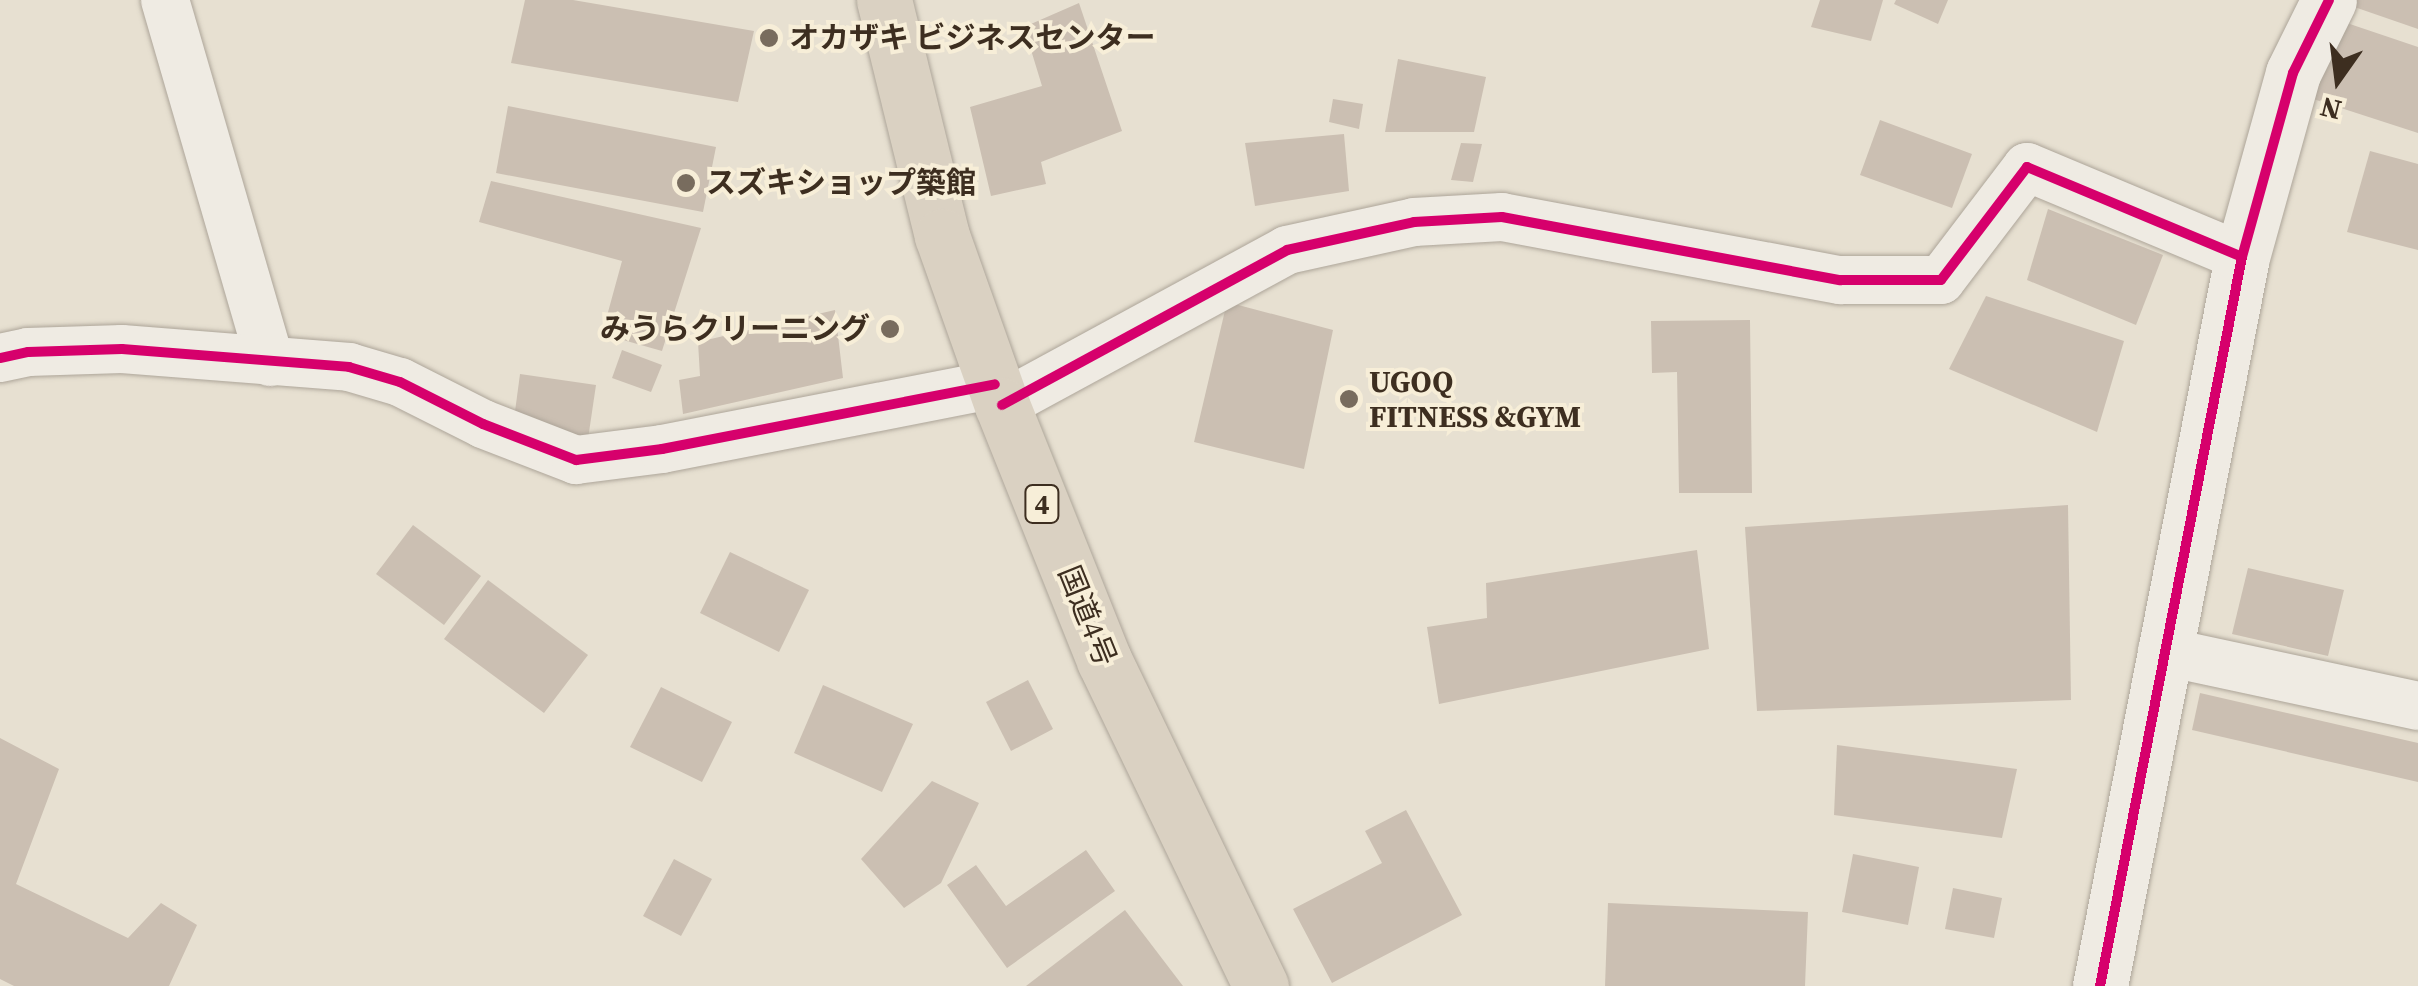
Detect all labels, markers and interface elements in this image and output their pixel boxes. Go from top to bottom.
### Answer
place label: オカザキ ビジネスセンター [789,20,1155,56]
marker: オカザキ ビジネスセンター [758,27,780,49]
north arrow [2288,30,2388,130]
text: N [2316,88,2345,130]
place label: スズキショップ築館 [706,165,976,201]
marker: スズキショップ築館 [675,172,697,194]
place label: みうらクリーニング [600,311,870,347]
marker: みうらクリーニング [879,318,901,340]
place label: UGOQ FITNESS &GYM [1369,364,1581,434]
marker: UGOQ FITNESS &GYM [1338,388,1360,410]
road number: 4 [1022,481,1062,527]
street label: 国道4号 [1051,561,1123,671]

